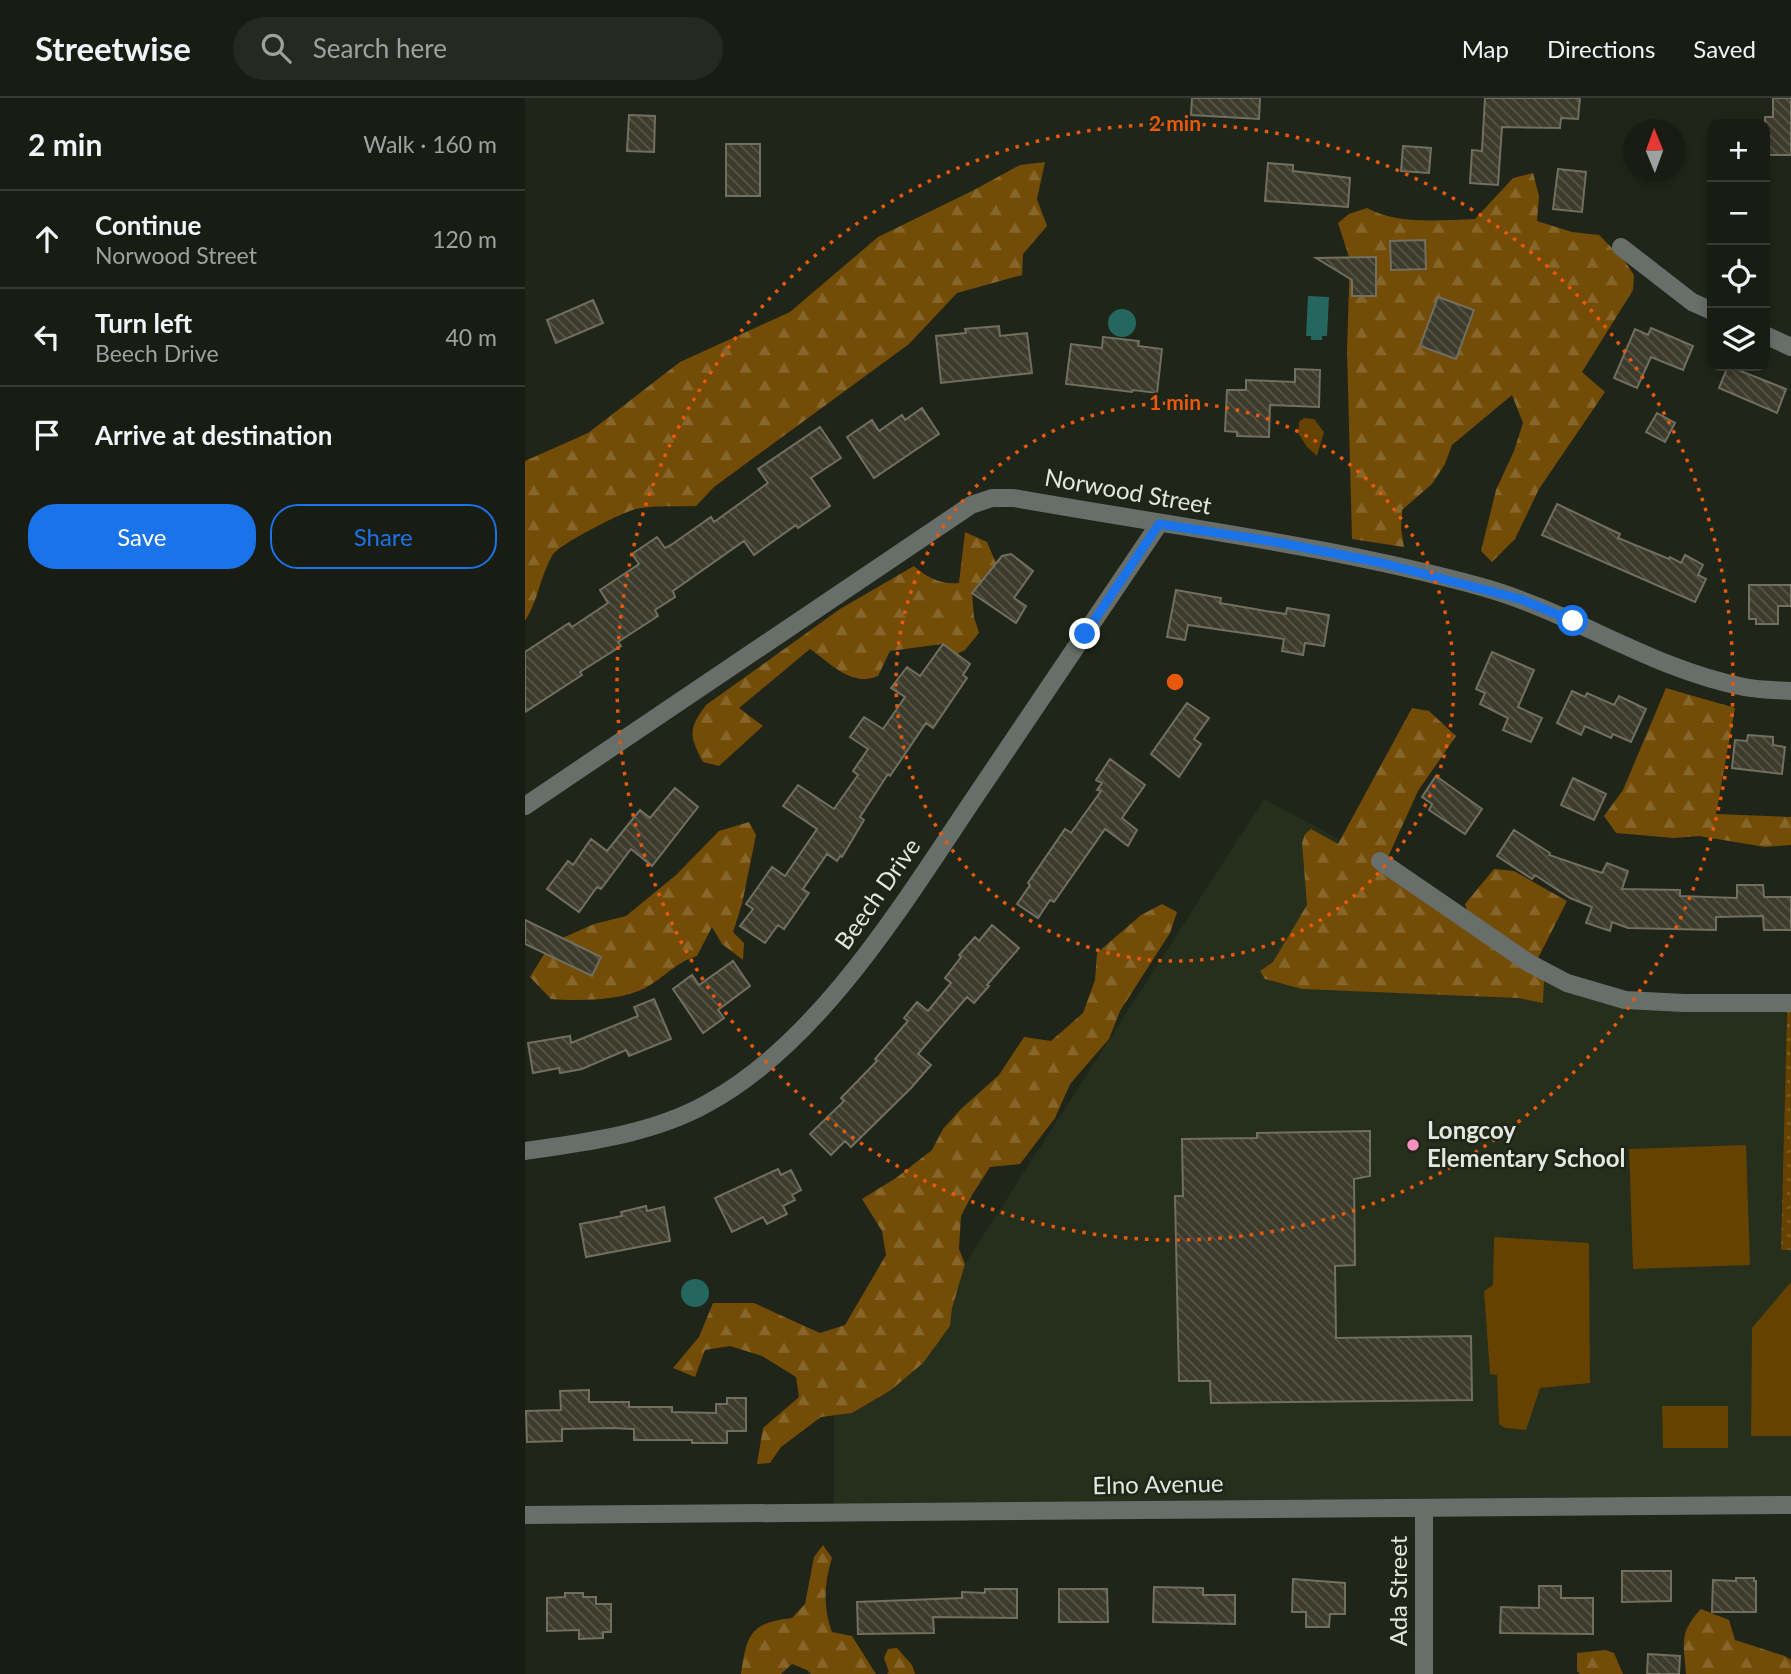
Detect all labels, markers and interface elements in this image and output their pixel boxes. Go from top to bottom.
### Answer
search box [233,17,723,80]
text: Streetwise [35,28,191,68]
icon: search [257,29,295,67]
text: Search here [313,32,447,64]
text: Map [1462,34,1509,63]
text: Directions [1547,34,1655,63]
text: Saved [1693,34,1756,63]
text: 2 min [1149,110,1201,135]
north arrow [1623,119,1686,182]
map controls [1707,119,1770,371]
button: + [1707,119,1770,182]
text: 2 min [28,126,102,162]
text: Walk · 160 m [363,130,497,158]
button: − [1707,182,1770,245]
text: Continue [95,209,201,241]
icon: ahead [28,220,66,258]
text: 120 m [432,225,497,253]
text: Norwood Street [95,241,257,269]
button: locate [1707,245,1770,308]
text: Turn left [95,307,192,339]
button: layers [1707,308,1770,371]
icon: left [28,318,66,356]
text: 40 m [446,323,497,351]
text: Beech Drive [95,339,219,367]
text: 1 min [1149,389,1201,414]
icon: arrive [28,416,66,454]
text: Arrive at destination [95,419,332,451]
street label: Norwood Street [1043,462,1214,520]
button: Save [28,504,256,569]
button: Share [270,504,497,569]
route start [1557,605,1588,636]
route end [1069,618,1100,649]
centre of rings [1163,670,1187,694]
street label: Beech Drive [828,832,926,954]
place label: Longcoy Elementary School [1427,1115,1626,1172]
marker: Longcoy Elementary School [1405,1137,1421,1153]
street label: Elno Avenue [1092,1468,1224,1499]
street label: Ada Street [1383,1535,1412,1646]

